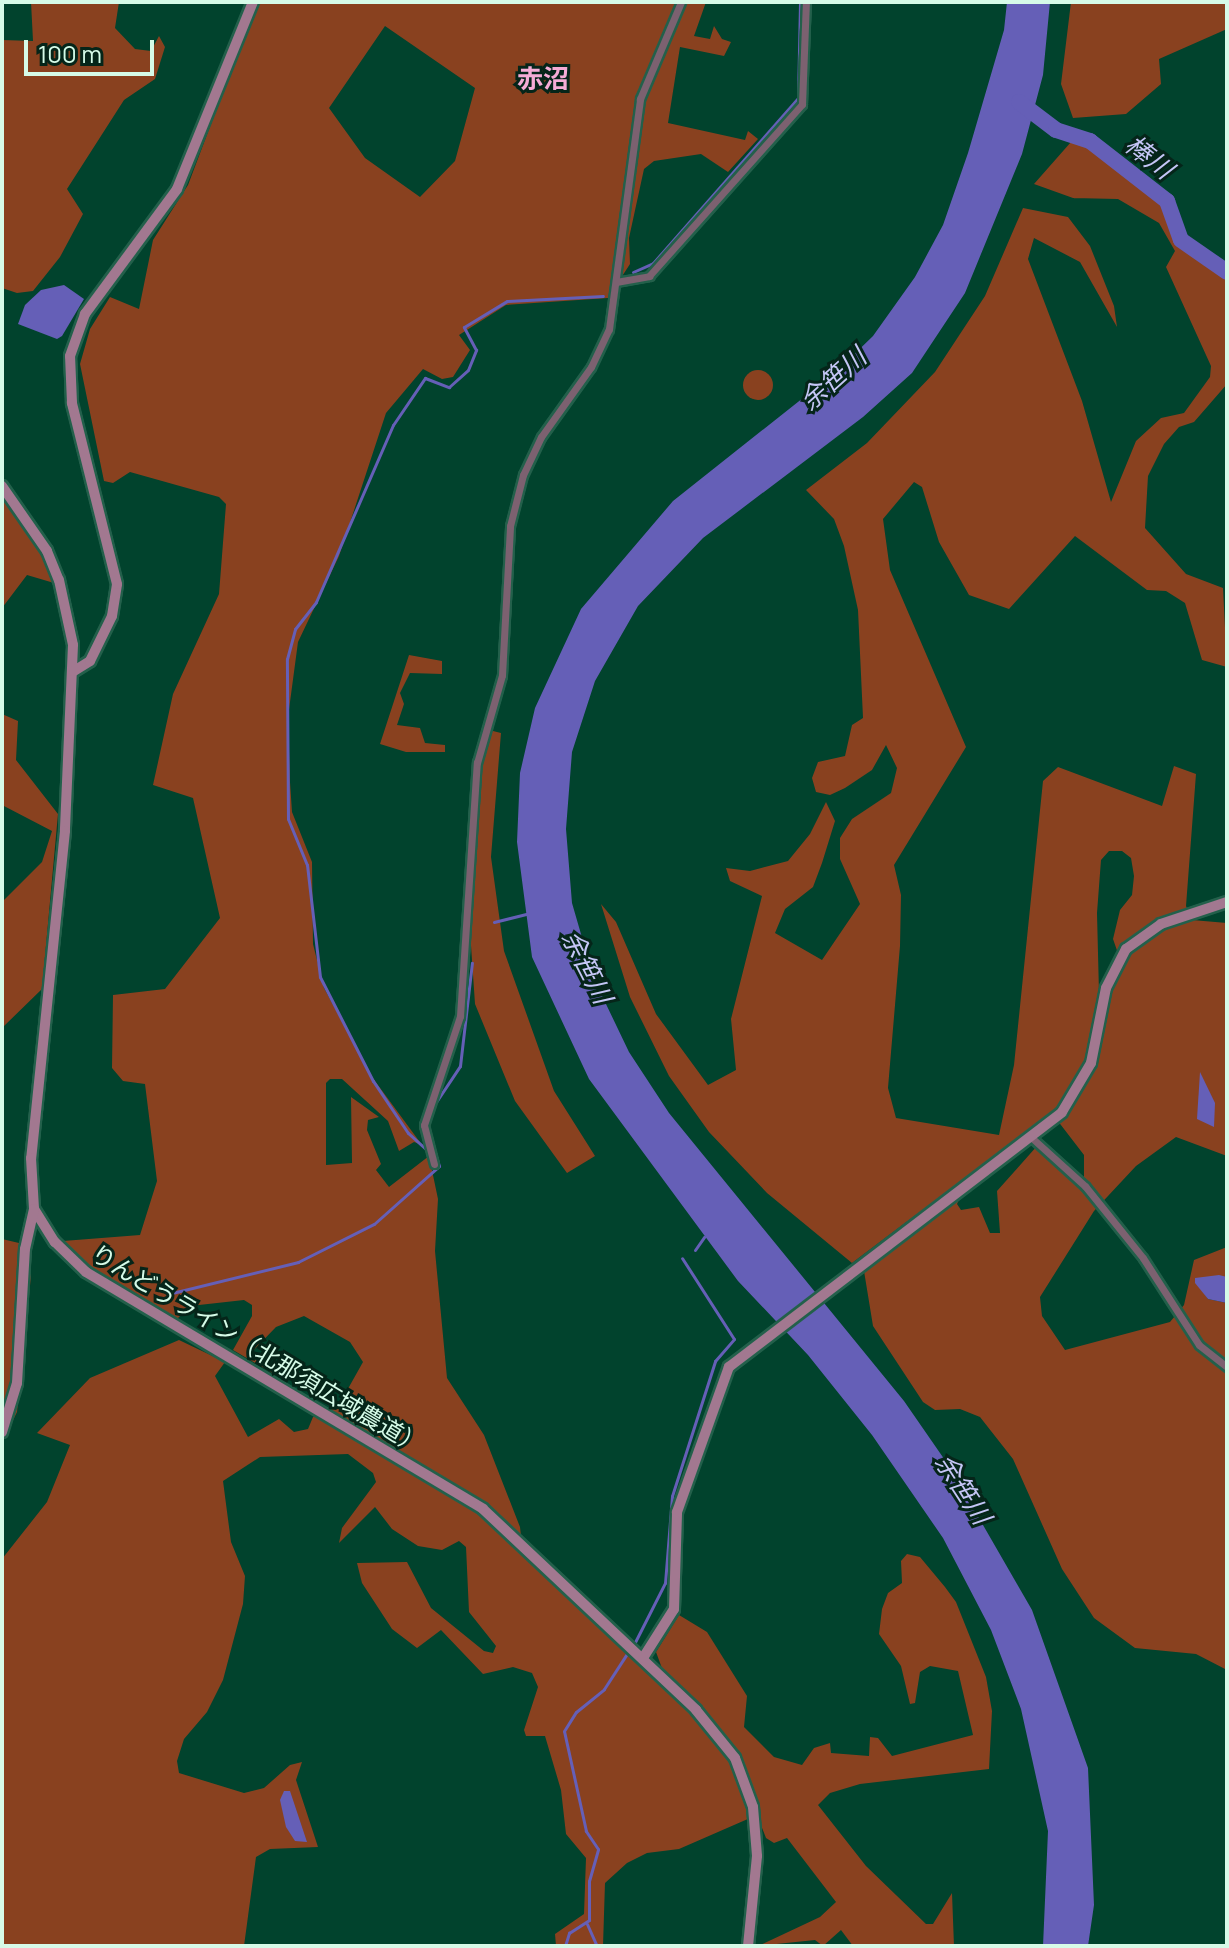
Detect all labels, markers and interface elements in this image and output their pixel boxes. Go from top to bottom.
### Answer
scale bar [28,24,158,74]
text: 100 m [38,37,102,70]
district label: 赤沼 [517,63,569,95]
water label: 棒川 [1119,129,1179,185]
water label: 余笹川 [794,341,872,417]
water label: 余笹川 [555,925,619,1009]
street label: りんどうライン（北那須広域農道） [86,1238,430,1460]
water label: 余笹川 [929,1448,997,1530]

